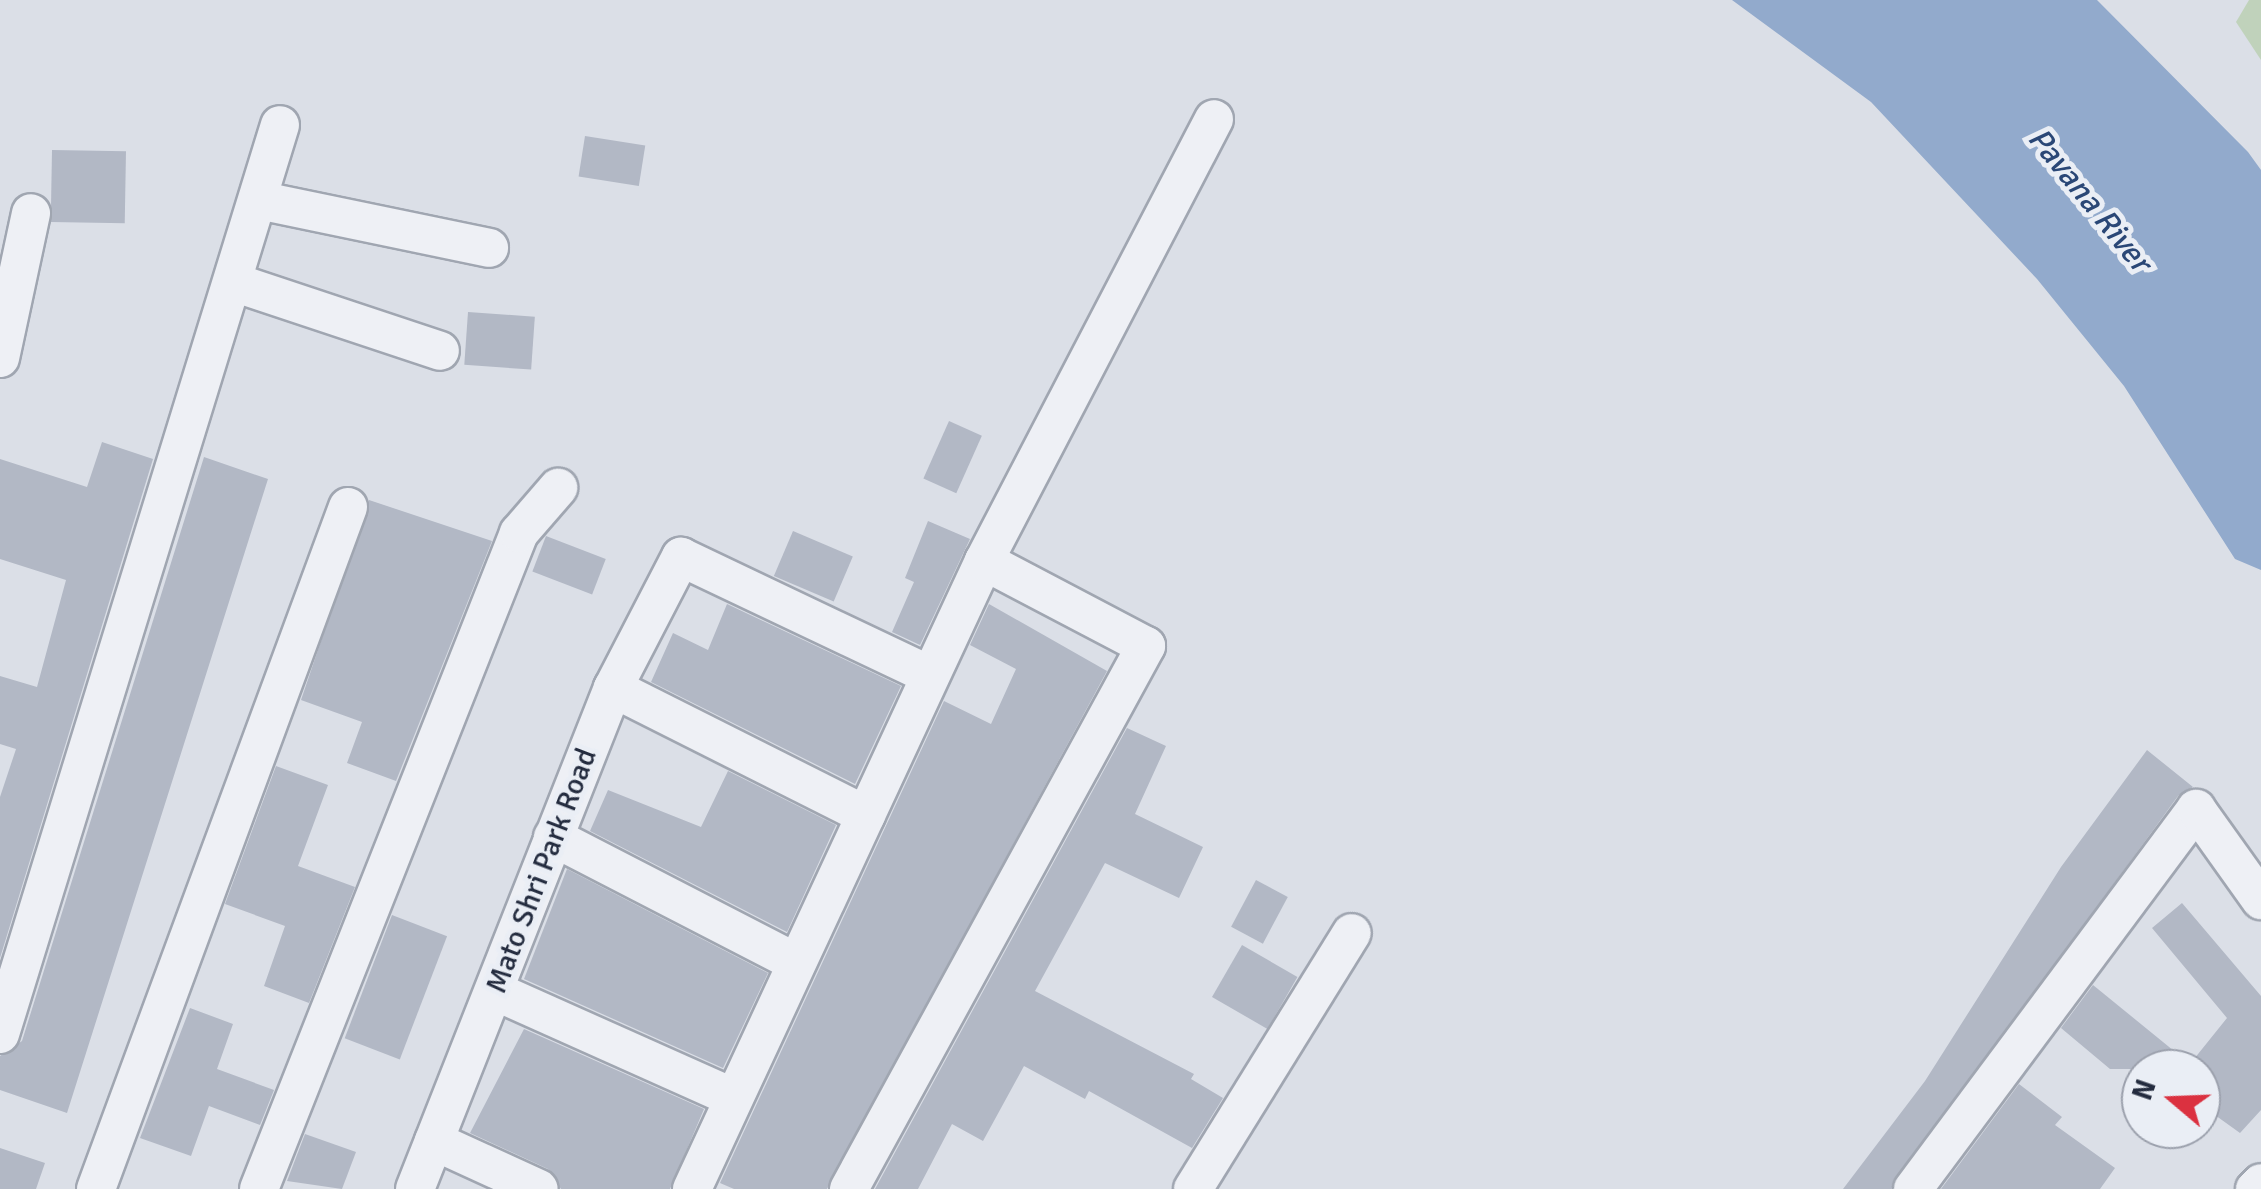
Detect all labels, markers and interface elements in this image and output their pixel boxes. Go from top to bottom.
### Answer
water label: Pavana River [2019,120,2159,280]
street label: Mato Shri Park Road [479,744,605,998]
north arrow [2121,1049,2221,1149]
text: N [2125,1075,2164,1105]

